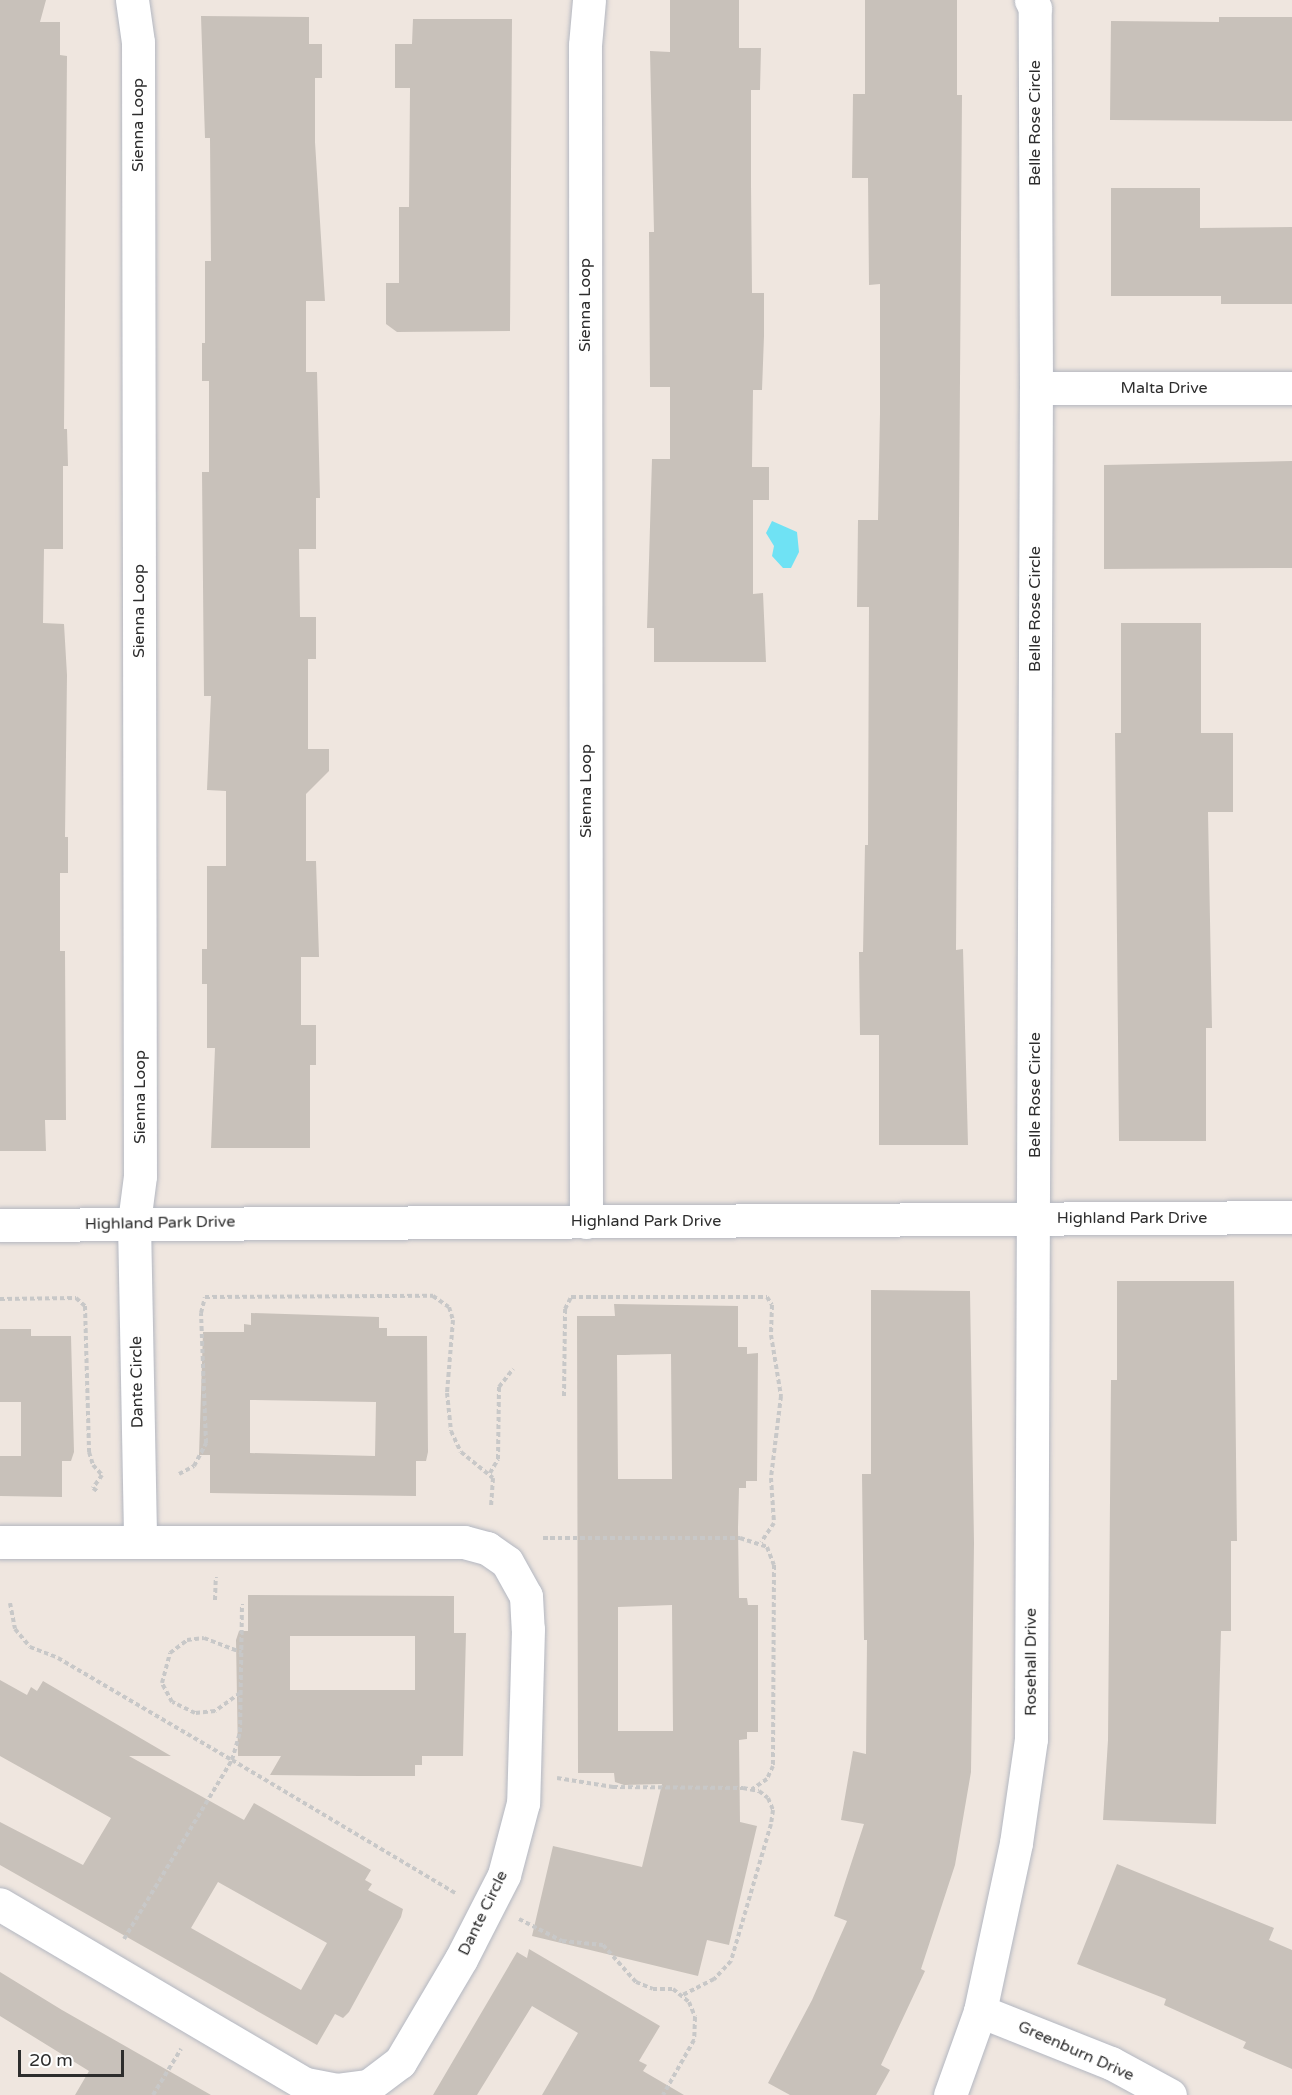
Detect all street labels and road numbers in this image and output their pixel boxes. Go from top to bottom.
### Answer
street label: Belle Rose Circle [1025,60,1045,186]
street label: Sienna Loop [128,78,148,172]
street label: Sienna Loop [575,258,595,352]
street label: Malta Drive [1120,378,1208,398]
street label: Belle Rose Circle [1025,546,1045,672]
street label: Sienna Loop [129,564,149,658]
street label: Sienna Loop [576,744,596,838]
street label: Belle Rose Circle [1025,1032,1045,1158]
street label: Sienna Loop [130,1050,150,1144]
street label: Highland Park Drive [1057,1208,1207,1228]
street label: Highland Park Drive [571,1211,721,1231]
street label: Highland Park Drive [85,1212,235,1234]
street label: Dante Circle [127,1336,147,1428]
street label: Rosehall Drive [1021,1608,1041,1716]
street label: Dante Circle [454,1867,512,1959]
street label: Greenburn Drive [1015,2017,1137,2085]

